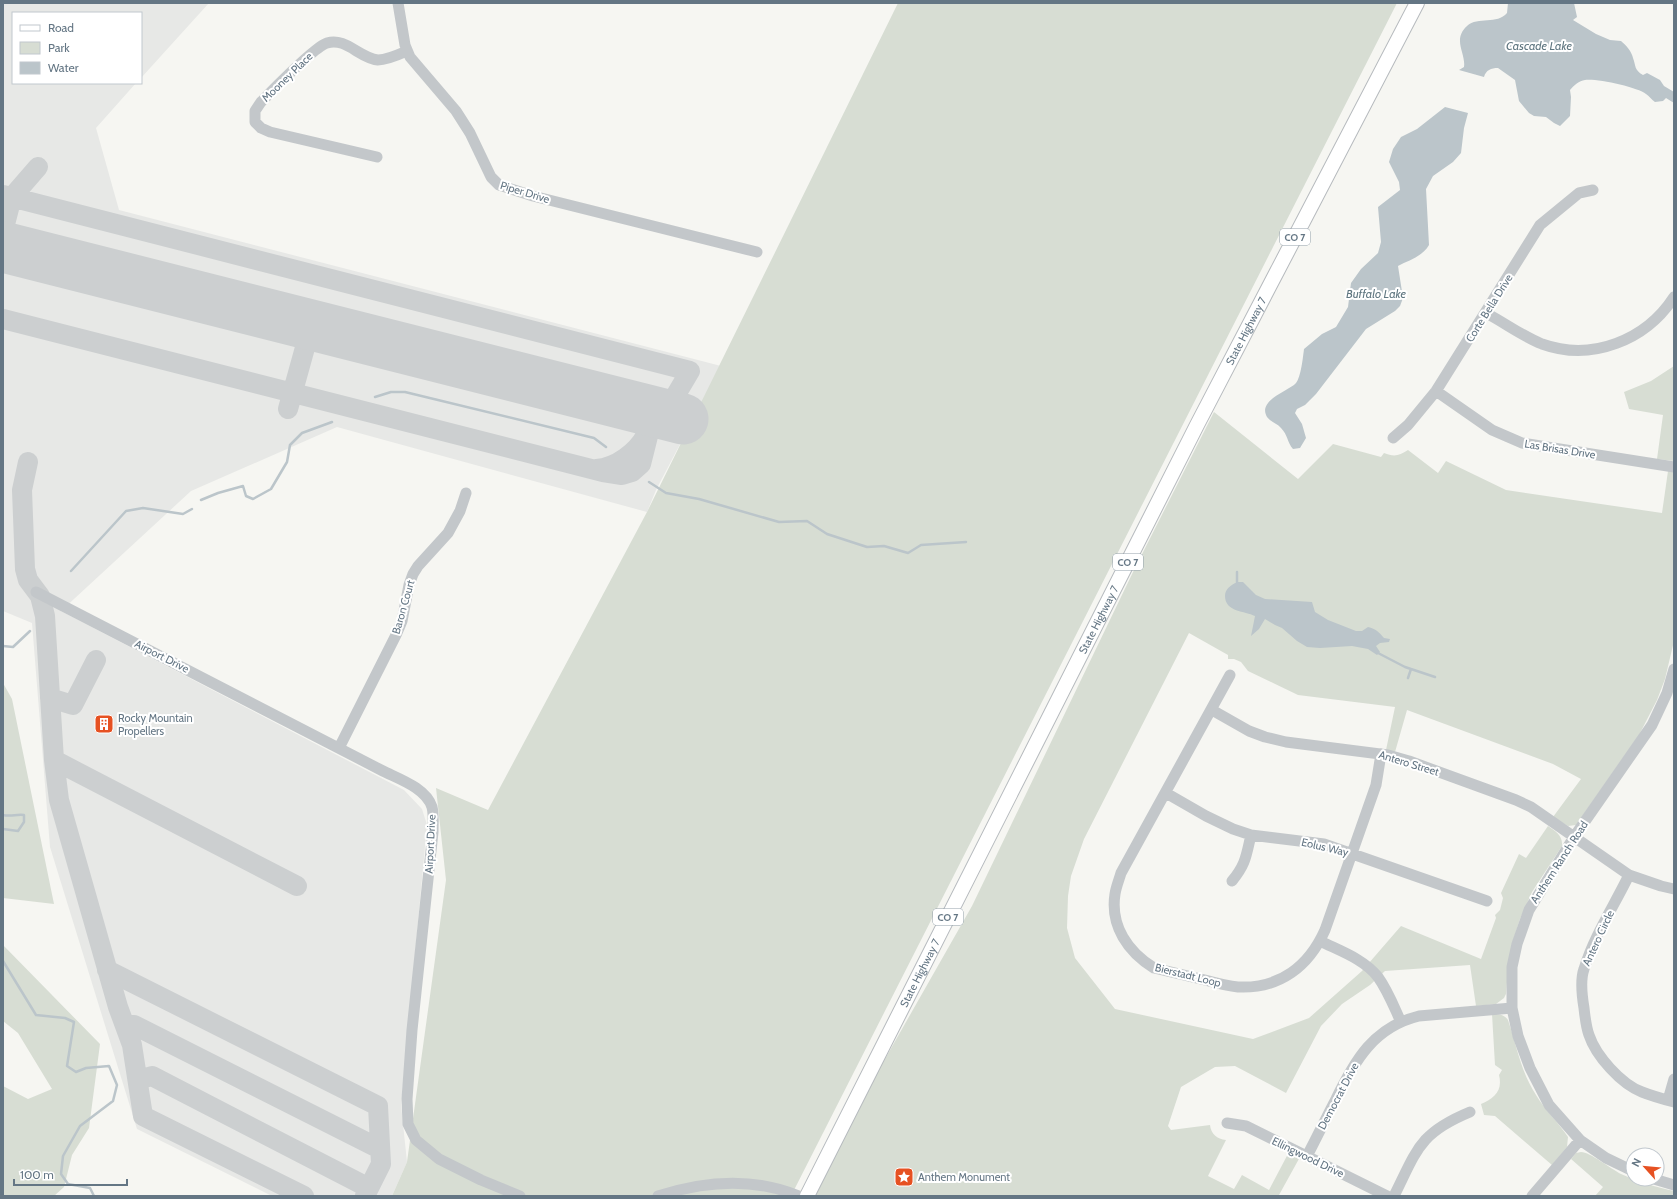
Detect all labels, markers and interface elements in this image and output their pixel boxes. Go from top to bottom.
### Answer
legend [12,12,142,84]
text: Road [48,20,74,35]
water label: Cascade Lake [1506,38,1573,53]
text: Park [48,40,70,55]
street label: Mooney Place [259,49,316,105]
text: Water [48,60,79,75]
street label: Piper Drive [499,178,552,206]
road number: CO 7 [1280,229,1310,245]
street label: Corte Bella Drive [1462,271,1516,345]
water label: Buffalo Lake [1346,286,1407,301]
street label: State Highway 7 [1222,294,1270,367]
street label: Las Brisas Drive [1524,436,1597,462]
road number: CO 7 [1113,554,1143,570]
street label: Baron Court [389,578,417,636]
street label: State Highway 7 [1075,583,1122,656]
street label: Airport Drive [132,636,192,676]
place label: Rocky Mountain Propellers [118,711,193,738]
building icon: Rocky Mountain Propellers [93,713,115,735]
street label: Antero Street [1377,747,1441,779]
street label: Airport Drive [421,814,439,874]
street label: Anthem Ranch Road [1527,818,1591,906]
street label: Eolus Way [1300,835,1350,859]
street label: Antero Circle [1579,908,1617,968]
road number: CO 7 [933,909,963,925]
street label: State Highway 7 [897,936,943,1010]
street label: Bierstadt Loop [1154,960,1222,990]
street label: Democrat Drive [1315,1060,1362,1132]
street label: Ellingwood Drive [1270,1133,1347,1181]
north arrow [1625,1147,1665,1187]
text: N [1628,1156,1644,1169]
scale bar [14,1161,127,1187]
place icon: Anthem Monument [893,1166,915,1188]
text: 100 m [20,1167,54,1182]
place label: Anthem Monument [918,1170,1010,1184]

